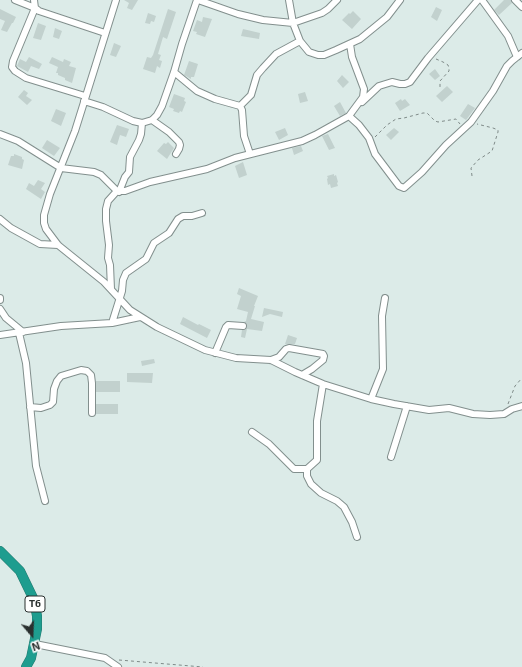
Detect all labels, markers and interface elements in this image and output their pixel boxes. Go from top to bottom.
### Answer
road number: T6 [25,596,45,612]
north arrow [12,615,52,655]
text: N [30,639,42,654]

